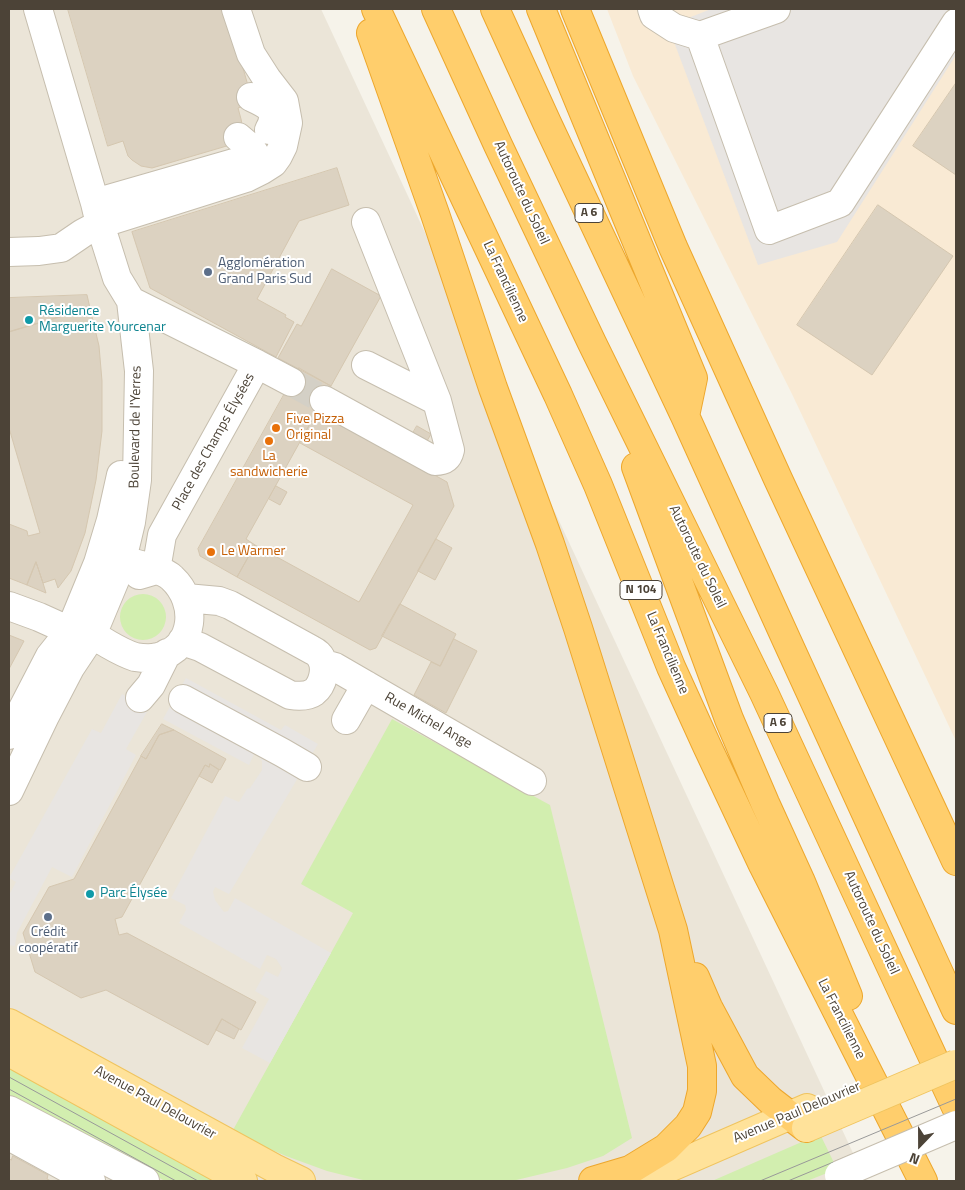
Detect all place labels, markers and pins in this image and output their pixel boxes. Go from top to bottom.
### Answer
place label: Agglomération Grand Paris Sud [218,256,312,288]
marker: Agglomération Grand Paris Sud [202,266,214,278]
place label: Résidence Marguerite Yourcenar [39,304,166,336]
marker: Résidence Marguerite Yourcenar [23,314,35,326]
place label: Five Pizza Original [286,412,344,444]
marker: Five Pizza Original [270,422,282,434]
marker: La sandwicherie [263,435,275,447]
place label: La sandwicherie [230,449,308,482]
place label: Le Warmer [221,544,285,560]
marker: Le Warmer [205,546,217,558]
place label: Parc Élysée [100,886,167,902]
marker: Parc Élysée [84,888,96,900]
marker: Crédit coopératif [42,911,54,923]
place label: Crédit coopératif [18,925,78,958]

